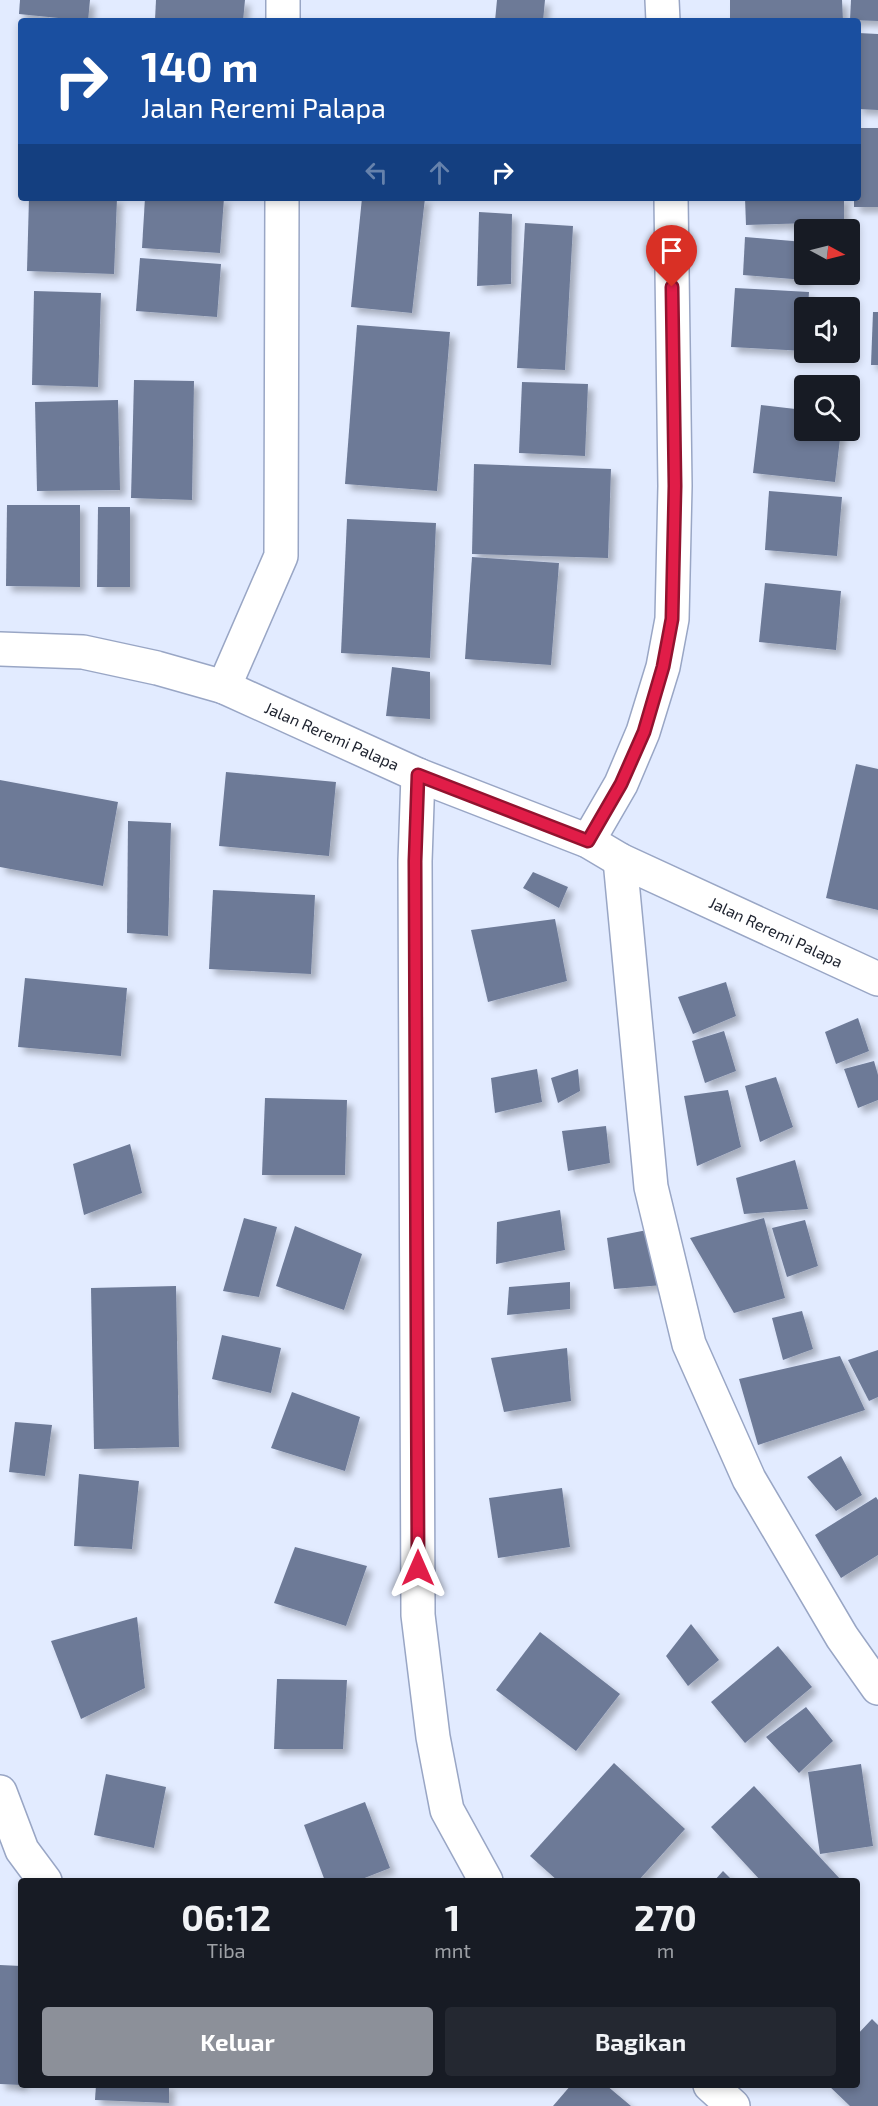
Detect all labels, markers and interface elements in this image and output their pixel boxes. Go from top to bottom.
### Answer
text: 140 m [141,40,258,90]
icon: right [42,42,120,120]
text: Jalan Reremi Palapa [141,91,386,123]
icon: left [360,156,393,189]
icon: ahead [423,156,456,189]
icon: right [486,156,519,189]
north arrow [794,219,860,285]
map controls [794,219,860,441]
pin [646,225,697,287]
icon: arrive [655,234,688,267]
button: sound [794,297,860,363]
button: search [794,375,860,441]
street label: Jalan Reremi Palapa [262,697,402,774]
street label: Jalan Reremi Palapa [706,892,846,971]
position arrow [386,1536,450,1600]
text: 06:12 [181,1895,271,1938]
text: 1 [445,1895,460,1938]
text: 270 [634,1895,697,1938]
text: Tiba [207,1938,246,1962]
text: mnt [434,1938,471,1962]
text: m [657,1938,674,1962]
button: Keluar [42,2007,433,2076]
button: Bagikan [445,2007,836,2076]

